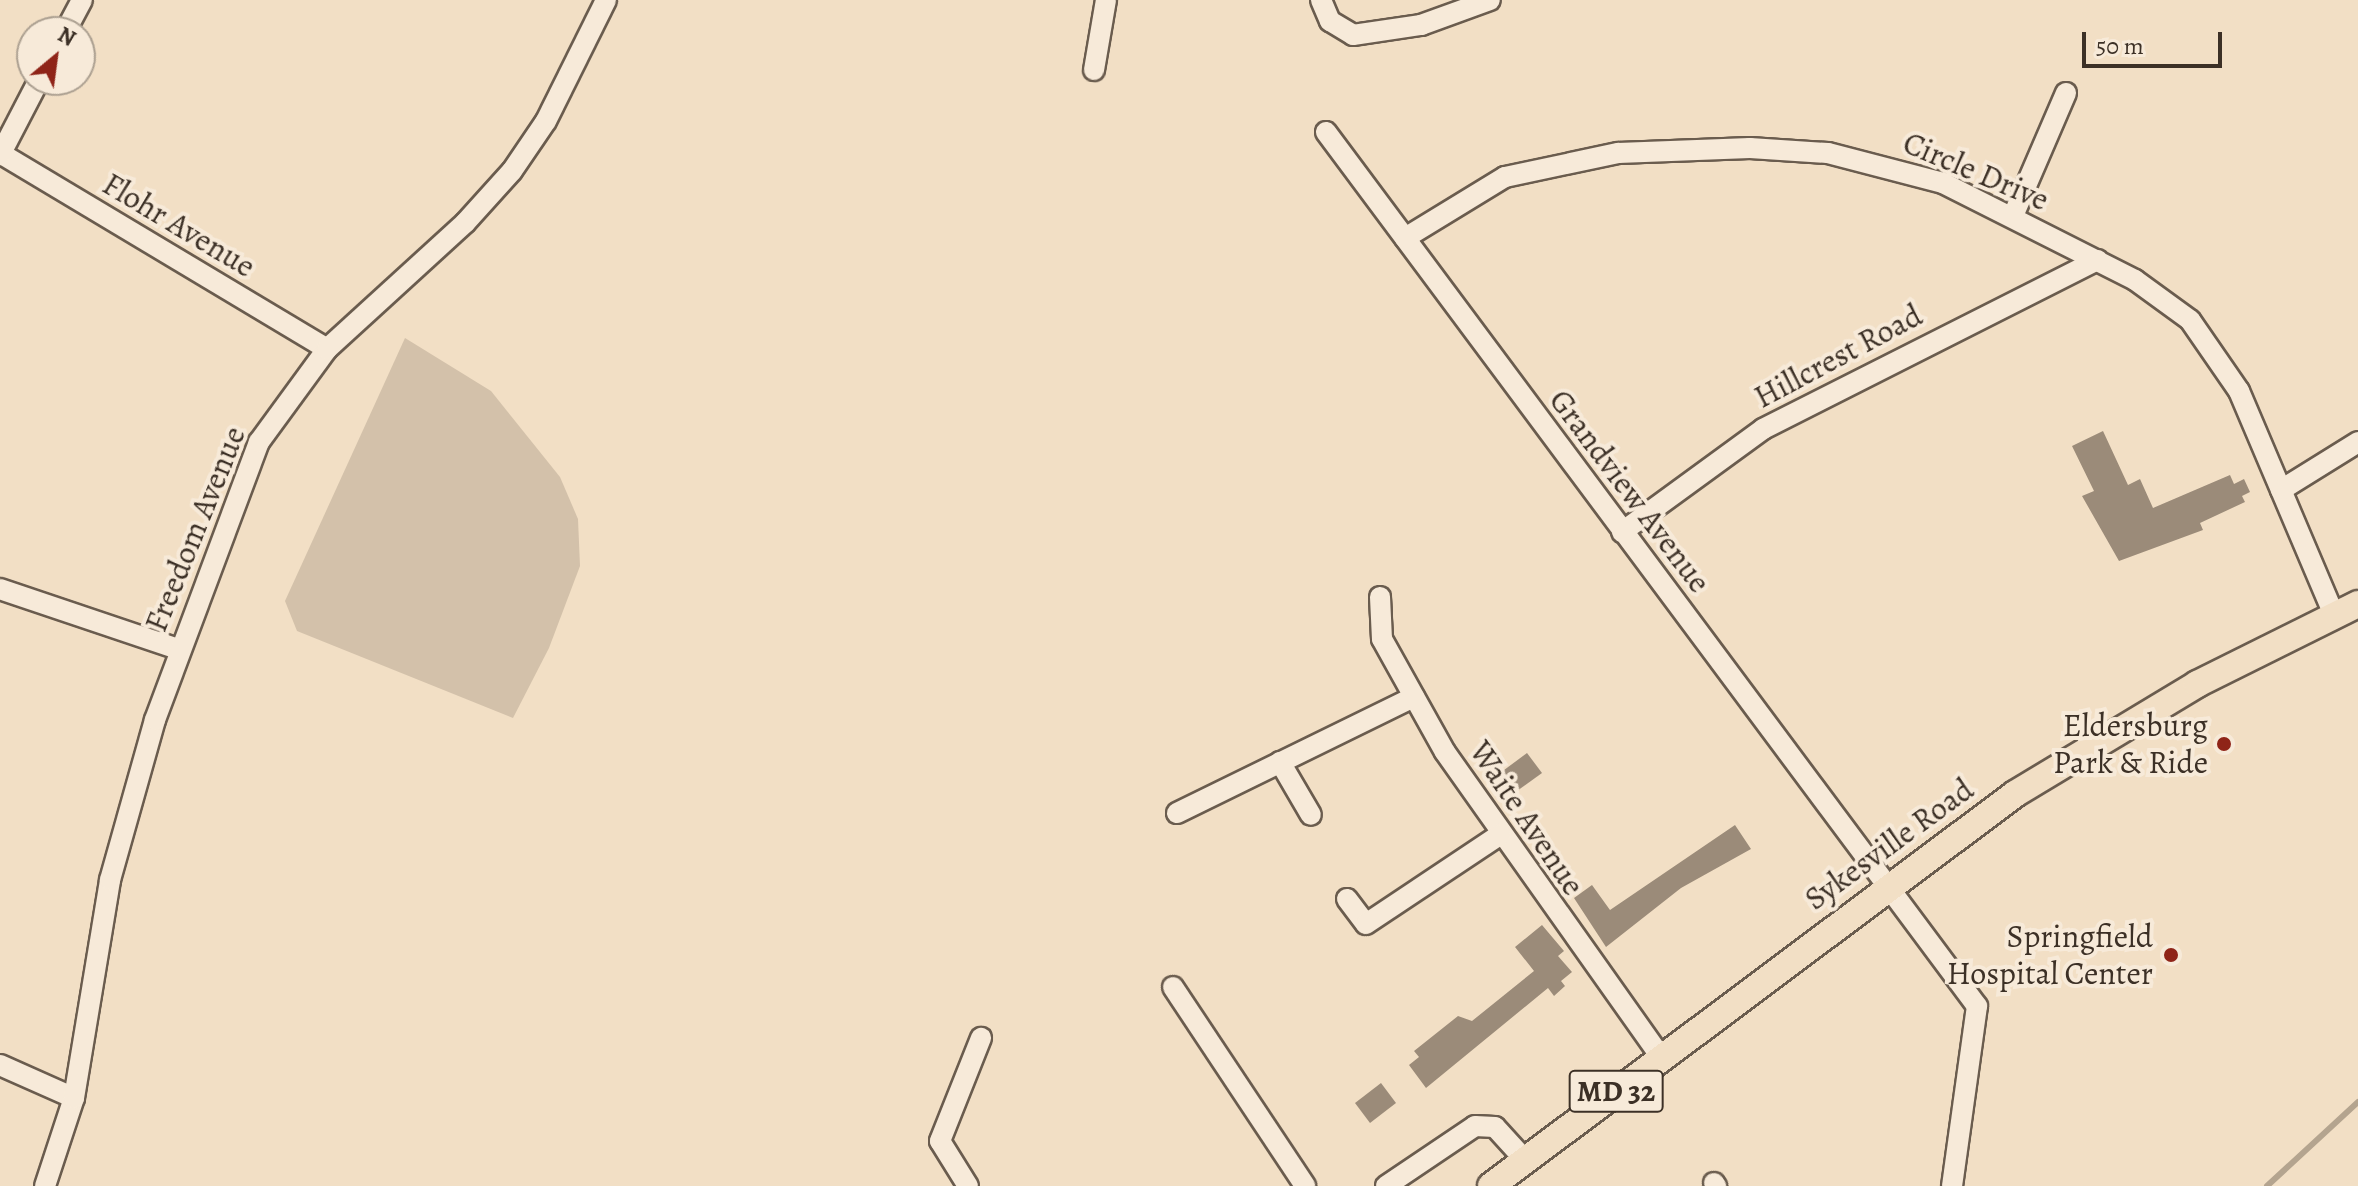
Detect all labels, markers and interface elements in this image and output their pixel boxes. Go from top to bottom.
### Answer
north arrow [16,16,96,96]
scale bar [2086,16,2226,66]
text: N [52,20,81,54]
text: 50 m [2096,30,2144,62]
street label: Circle Drive [1898,123,2054,219]
street label: Flohr Avenue [96,164,262,286]
street label: Hillcrest Road [1747,296,1929,416]
street label: Grandview Avenue [1541,382,1719,600]
street label: Freedom Avenue [136,421,254,637]
place label: Eldersburg Park & Ride [2053,707,2208,782]
street label: Waite Avenue [1461,734,1593,902]
marker: Eldersburg Park & Ride [2215,735,2233,753]
street label: Sykesville Road [1797,770,1981,918]
place label: Springfield Hospital Center [1947,918,2153,993]
marker: Springfield Hospital Center [2160,944,2182,966]
road number: MD 32 [1568,1065,1664,1117]

